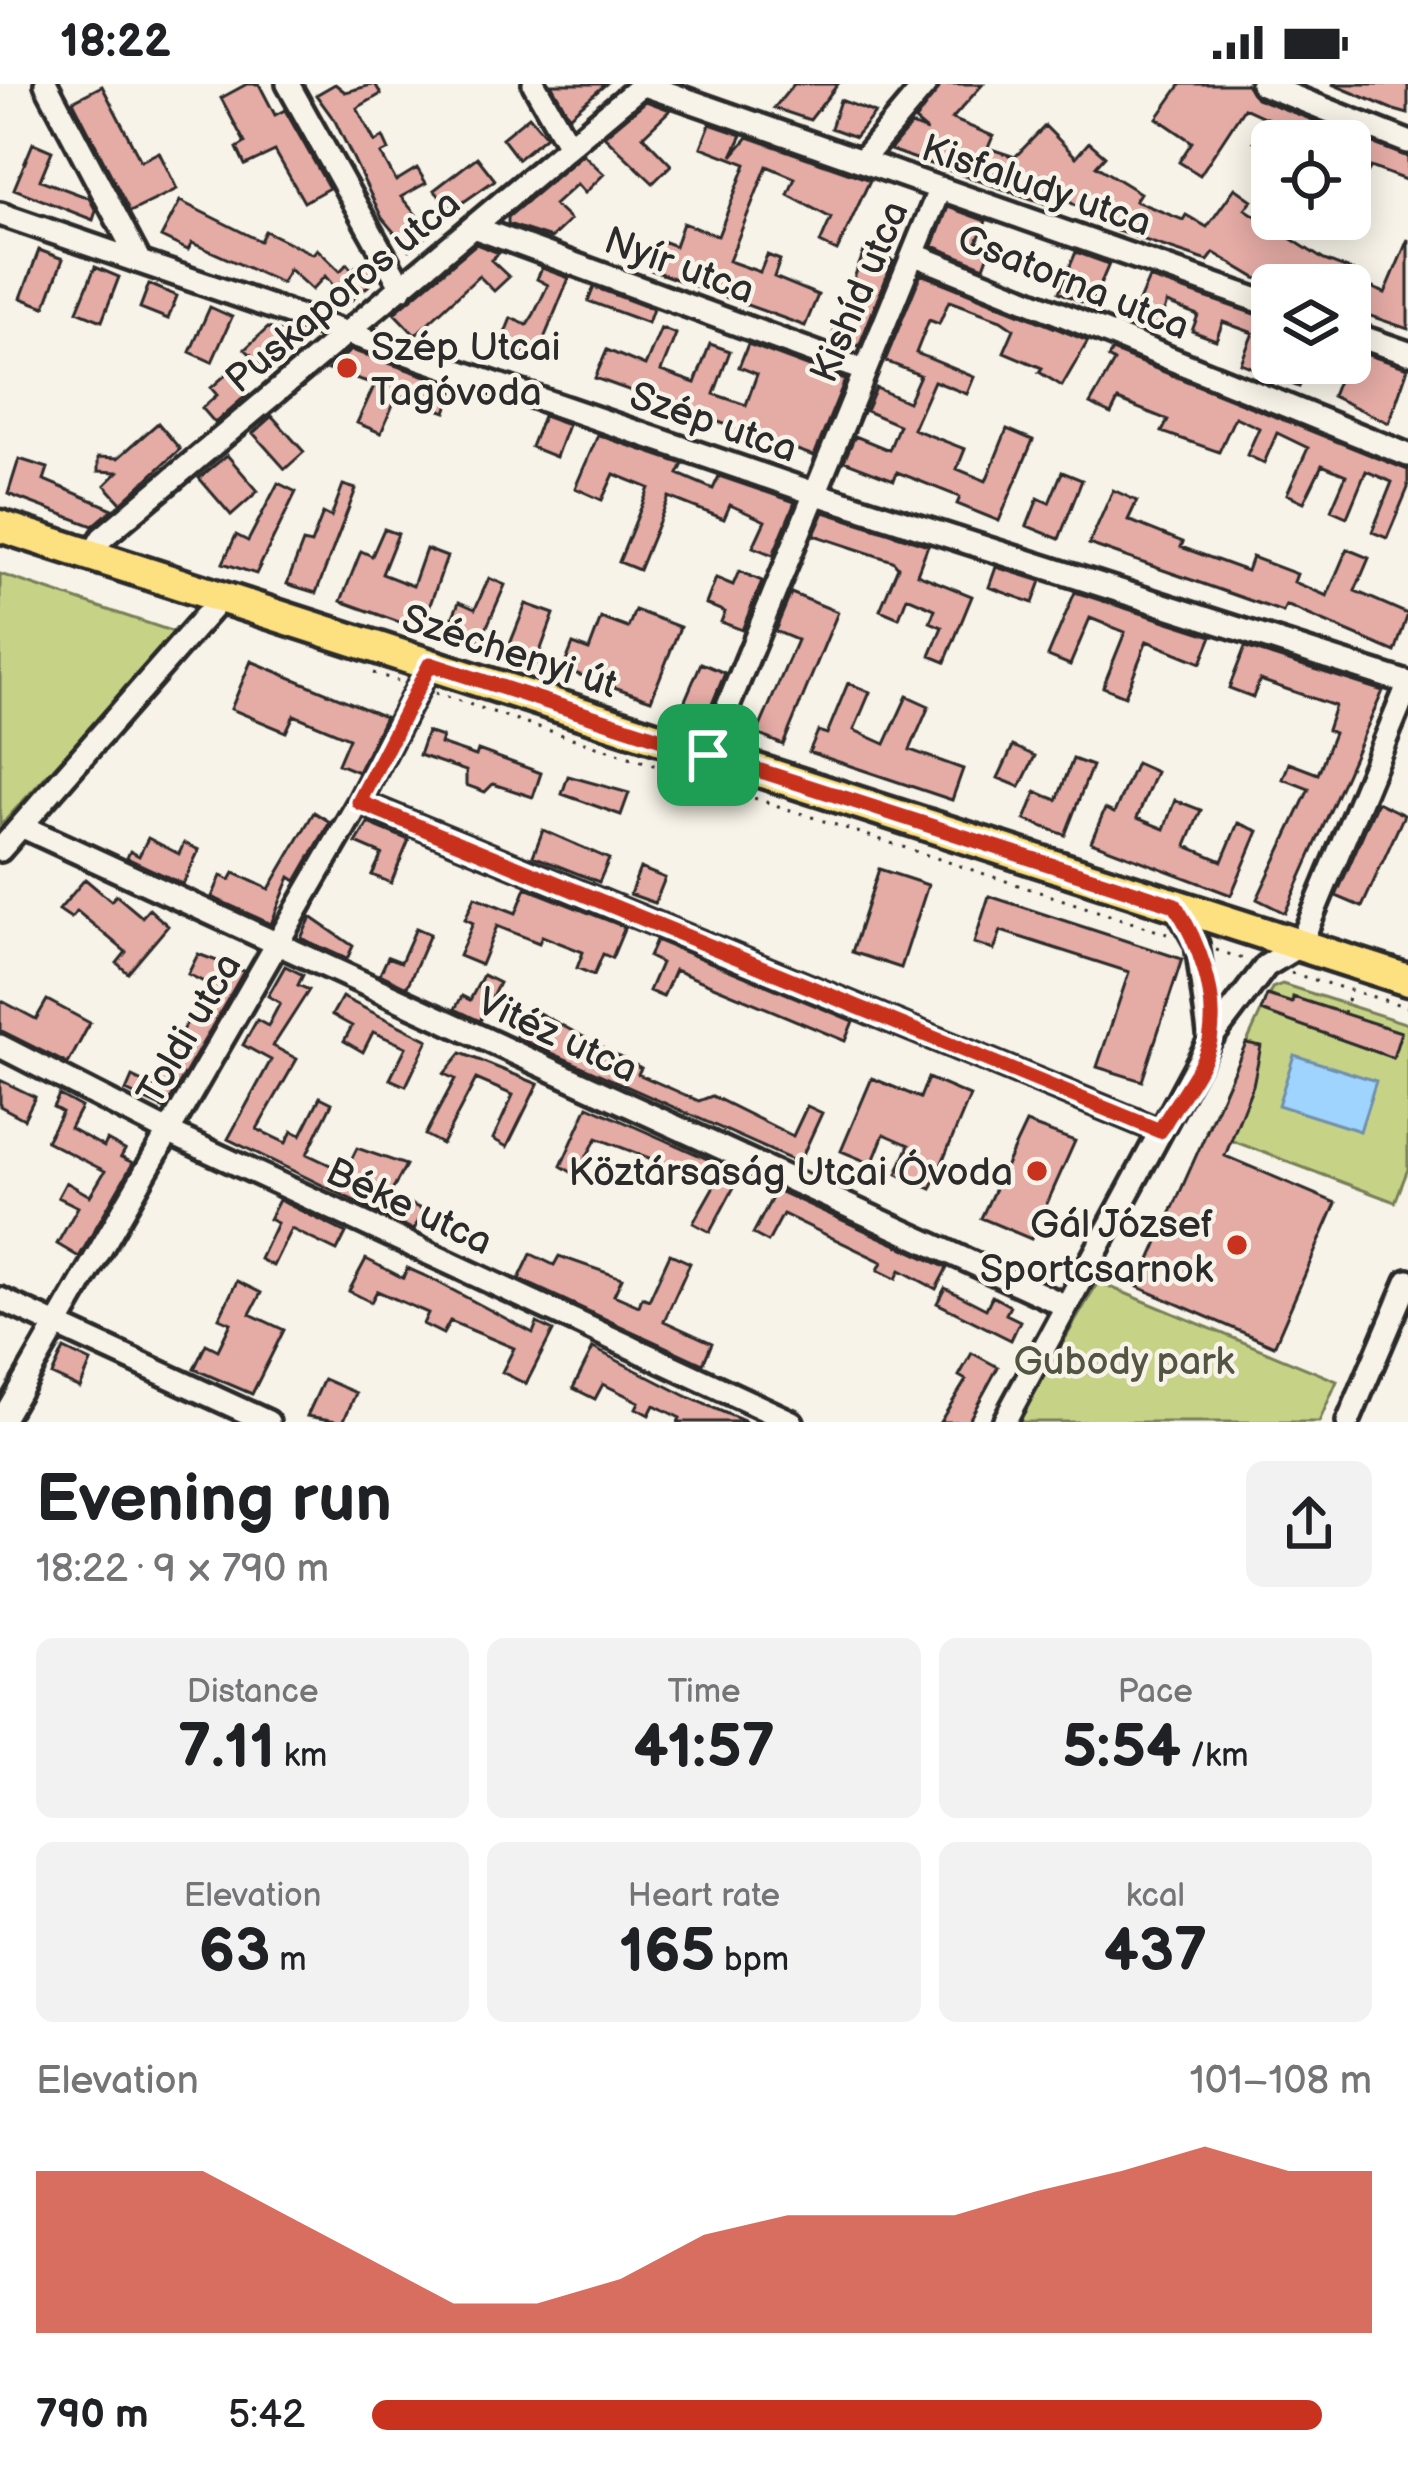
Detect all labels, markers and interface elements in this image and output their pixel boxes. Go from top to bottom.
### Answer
text: 18:22 [60,15,171,70]
map controls [1251,120,1371,384]
button: locate [1251,120,1371,240]
street label: Kisfaludy utca [915,125,1157,248]
street label: Puskaporos utca [217,180,470,404]
street label: Kishíd utca [801,194,920,390]
street label: Csatorna utca [950,215,1196,351]
street label: Nyír utca [598,218,761,315]
button: layers [1251,264,1371,384]
place label: Szép Utcai Tagóvoda [371,325,561,417]
marker: Szép Utcai Tagóvoda [334,355,360,381]
street label: Szép utca [623,373,803,474]
street label: Széchenyi út [396,596,623,709]
pin [657,704,759,806]
icon: arrive [675,722,741,788]
street label: Toldi utca [128,945,252,1113]
street label: Vitéz utca [469,979,645,1094]
street label: Béke utca [319,1148,499,1266]
place label: Köztársaság Utcai Óvoda [568,1148,1013,1197]
marker: Köztársaság Utcai Óvoda [1024,1158,1050,1184]
place label: Gál József Sportcsarnok [980,1202,1214,1294]
marker: Gál József Sportcsarnok [1224,1232,1250,1258]
park label: Gubody park [1014,1339,1235,1386]
text: Evening run [36,1461,392,1540]
button: share [1246,1461,1372,1587]
text: 18:22 · 9 × 790 m [36,1546,329,1593]
text: Distance [187,1672,319,1712]
text: Time [667,1672,741,1712]
text: Pace [1118,1672,1193,1712]
text: 7.11 [178,1712,275,1784]
text: 41:57 [633,1712,775,1784]
text: 5:54 [1062,1712,1181,1784]
text: km [275,1736,327,1776]
text: /km [1181,1736,1248,1776]
text: Elevation [184,1876,321,1916]
text: Heart rate [628,1876,780,1916]
text: kcal [1126,1876,1185,1916]
text: 63 [199,1916,270,1988]
text: 165 [619,1916,715,1988]
text: 437 [1104,1916,1207,1988]
text: m [270,1940,306,1980]
text: bpm [715,1940,789,1980]
text: Elevation [36,2058,199,2105]
text: 101–108 m [1190,2058,1372,2105]
text: 790 m [36,2392,148,2439]
text: 5:42 [228,2392,305,2439]

